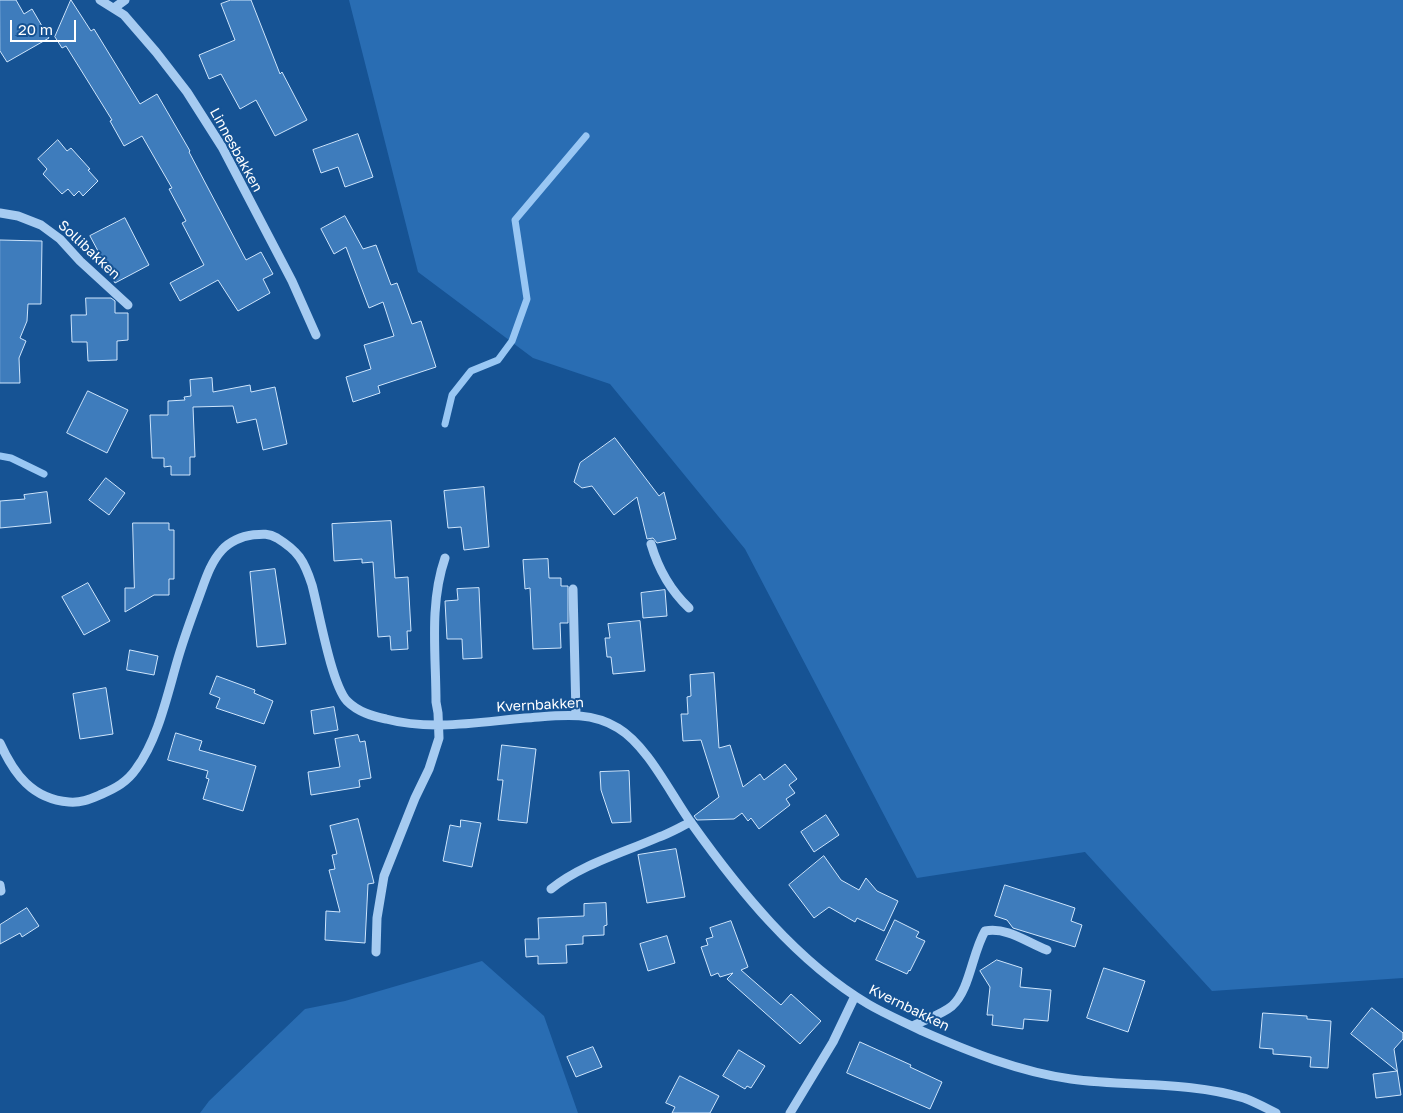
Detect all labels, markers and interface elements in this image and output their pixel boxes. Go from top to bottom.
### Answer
scale bar [12,10,79,42]
text: 20 m [18,20,53,38]
street label: Linnesbakken [206,105,266,195]
street label: Sollibakken [54,217,124,283]
street label: Kvernbakken [496,694,584,716]
street label: Kvernbakken [866,981,952,1035]

